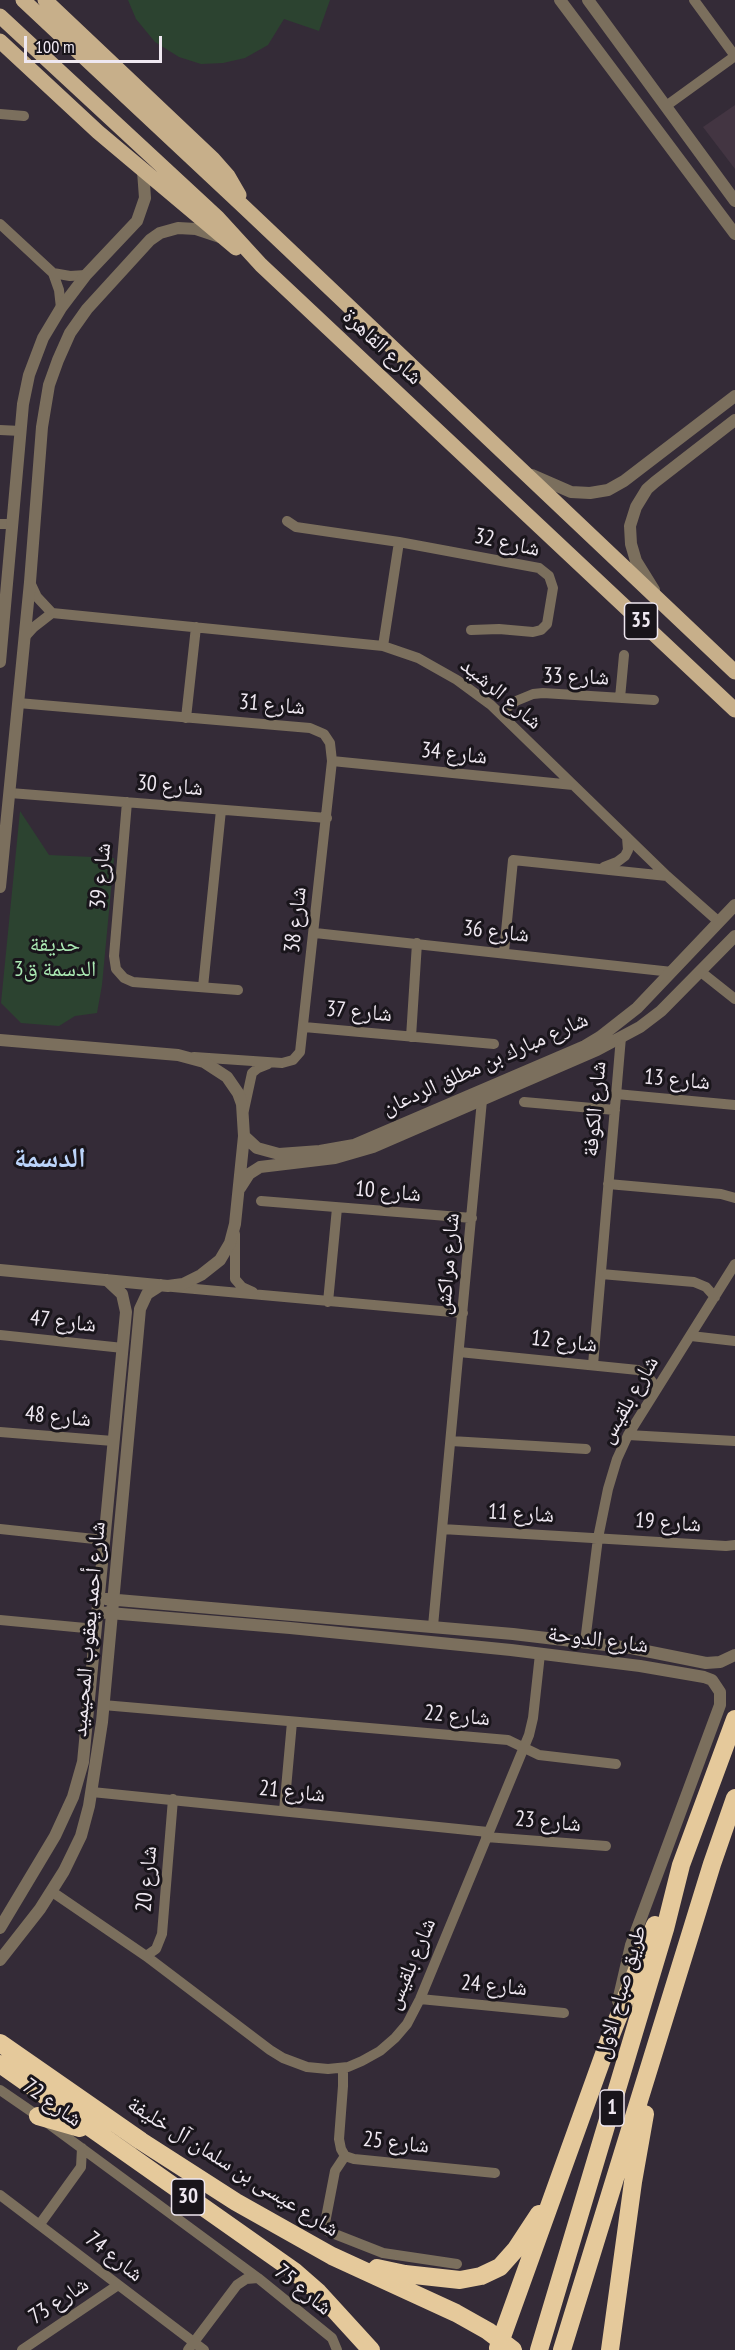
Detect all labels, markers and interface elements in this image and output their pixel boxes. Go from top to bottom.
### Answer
scale bar [27,24,165,62]
text: 100 m [35,35,75,58]
street label: شارع القاهرة [337,303,427,391]
street label: شارع 32 [472,523,542,563]
road number: 35 [624,603,658,639]
street label: شارع الرشيد [455,652,547,736]
street label: شارع 33 [542,663,610,691]
street label: شارع 31 [238,689,306,721]
street label: شارع 34 [420,737,488,771]
street label: شارع 30 [136,770,204,802]
street label: شارع 39 [85,842,117,910]
street label: شارع 38 [279,886,313,954]
street label: شارع 36 [462,915,530,949]
park label: حديقة الدسمة ق3 [14,932,96,984]
street label: شارع 37 [325,996,393,1028]
street label: شارع مبارك بن مطلق الردعان [378,1007,592,1121]
street label: شارع الكوفة [578,1060,612,1158]
street label: شارع 13 [643,1064,711,1096]
district label: الدسمة [14,1142,86,1176]
street label: شارع 10 [354,1176,422,1208]
street label: شارع مراكش [430,1212,466,1316]
street label: شارع 47 [29,1305,97,1339]
street label: شارع 12 [530,1325,598,1359]
street label: شارع بلقيس [593,1352,665,1448]
street label: شارع 48 [24,1401,92,1433]
street label: شارع 11 [487,1499,555,1529]
street label: شارع 19 [634,1508,702,1538]
street label: شارع أحمد يعقوب المحيميد [66,1520,112,1738]
street label: شارع الدوحة [546,1621,650,1659]
street label: شارع 22 [423,1700,491,1732]
street label: شارع 21 [258,1775,326,1809]
street label: شارع 23 [514,1806,582,1838]
street label: شارع 20 [131,1845,163,1913]
street label: شارع بلقيس [380,1914,442,2014]
street label: طريق صباح الاول [589,1922,653,2062]
street label: شارع 24 [460,1970,528,2002]
street label: شارع 72 [17,2073,87,2133]
road number: 1 [600,2090,624,2126]
street label: شارع عيسى بن سلمان آل خليفة [122,2091,344,2243]
street label: شارع 25 [362,2126,430,2160]
road number: 30 [172,2179,204,2215]
street label: شارع 74 [80,2226,148,2288]
street label: شارع 75 [269,2259,337,2321]
street label: شارع 73 [24,2272,94,2330]

